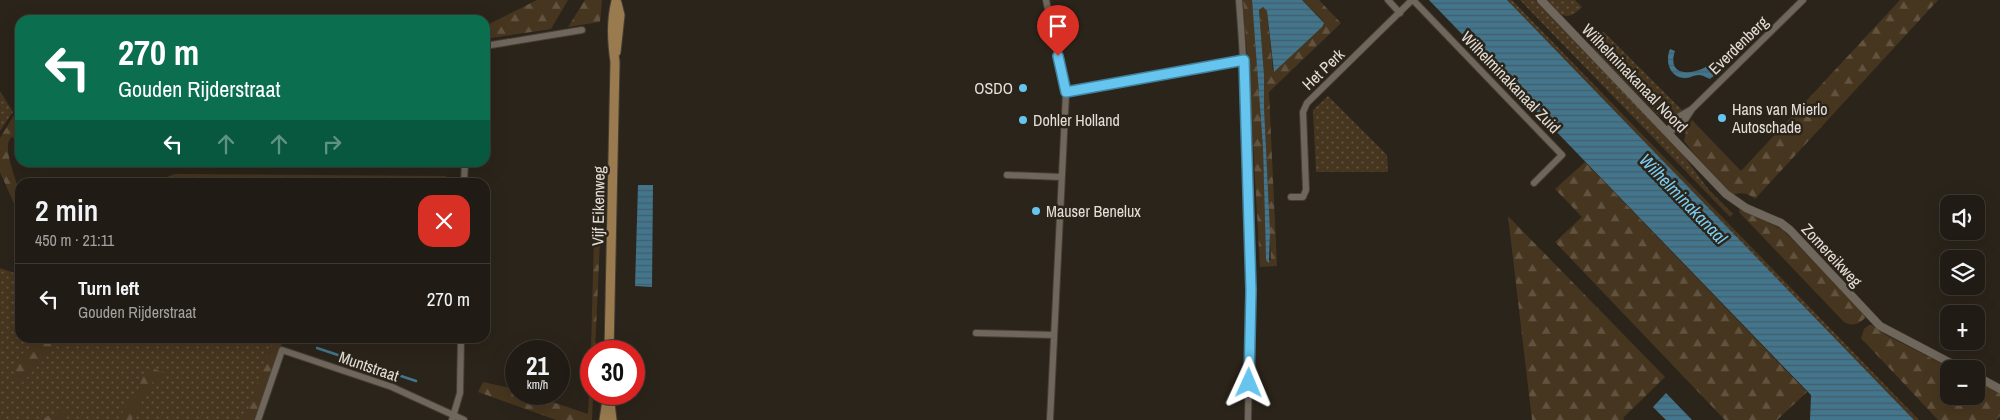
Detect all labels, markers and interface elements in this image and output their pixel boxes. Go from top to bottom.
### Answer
pin [1037,5,1079,56]
street label: Everdenberg [1703,11,1773,79]
icon: arrive [1044,12,1072,40]
street label: Wilhelminakanaal Noord [1577,19,1693,137]
street label: Wilhelminakanaal Zuid [1456,26,1566,138]
text: 270 m [118,29,199,76]
icon: left [35,35,100,100]
street label: Het Perk [1297,43,1349,95]
text: Gouden Rijderstraat [118,74,280,104]
place label: OSDO [974,77,1013,99]
marker: OSDO [1017,82,1029,94]
place label: Hans van Mierlo Autoschade [1731,98,1828,138]
place label: Dohler Holland [1033,109,1120,131]
marker: Hans van Mierlo Autoschade [1716,112,1728,124]
marker: Dohler Holland [1017,114,1029,126]
icon: left [159,130,187,158]
icon: ahead [212,130,240,158]
icon: ahead [265,130,293,158]
icon: right [318,130,346,158]
water label: Wilhelminakanaal [1634,148,1733,250]
street label: Vijf Eikenweg [586,165,610,246]
text: 2 min [35,190,98,230]
button: close [418,195,470,247]
map controls [1940,195,1985,405]
button: sound [1940,195,1985,240]
place label: Mauser Benelux [1046,200,1141,222]
marker: Mauser Benelux [1030,205,1042,217]
street label: Zomereikweg [1797,218,1868,292]
text: 450 m · 21:11 [35,229,114,251]
button: layers [1940,250,1985,295]
text: Turn left [78,275,139,301]
icon: left [35,285,63,313]
text: 270 m [427,286,470,312]
text: Gouden Rijderstraat [78,301,196,323]
button: + [1940,305,1985,350]
speed limit sign: 30 [580,340,645,405]
street label: Muntstraat [336,346,402,387]
text: 21 [526,349,549,383]
position arrow [1222,356,1274,408]
button: − [1940,360,1985,405]
text: km/h [527,377,548,393]

